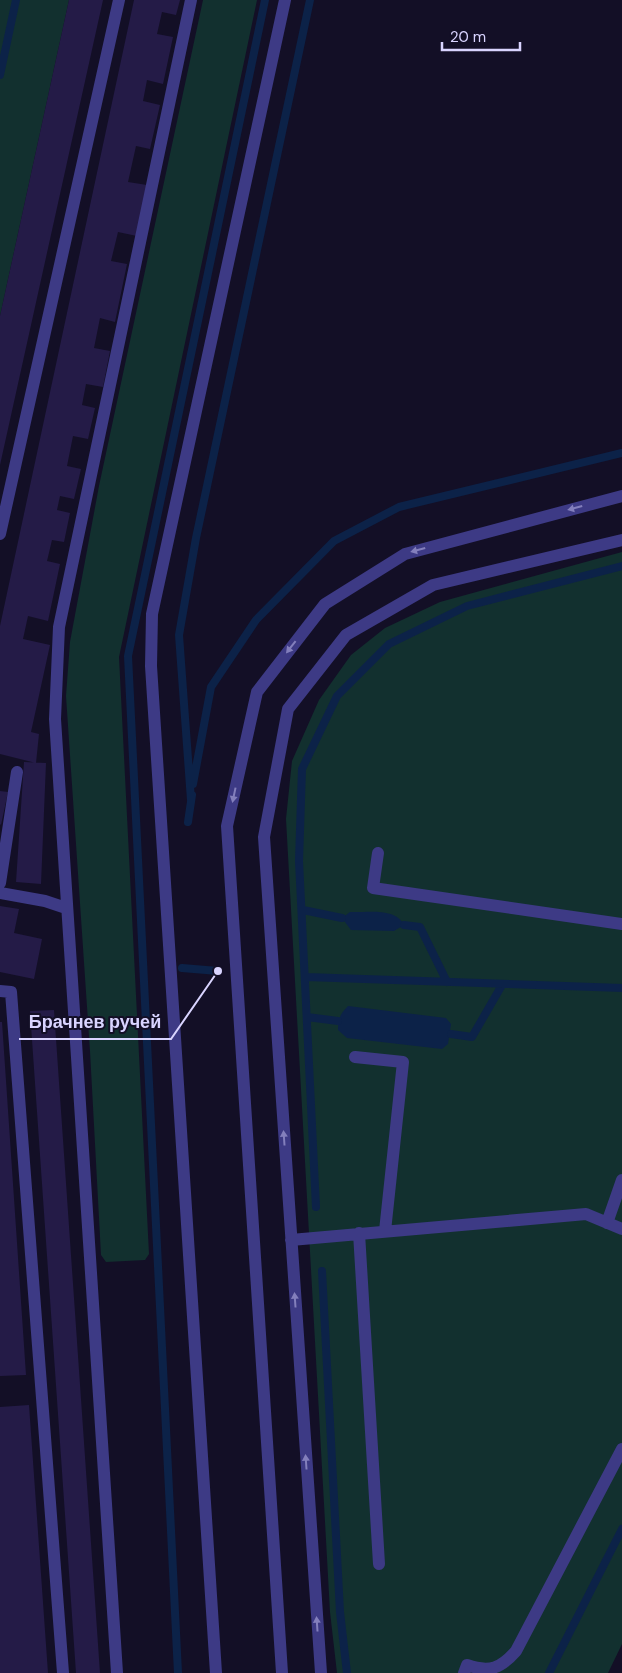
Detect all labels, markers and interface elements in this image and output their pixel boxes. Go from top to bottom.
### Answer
scale bar [442,20,520,52]
text: 20 m [450,27,486,47]
one-way arrow [567,504,582,512]
one-way arrow [410,547,425,555]
one-way arrow [286,640,297,653]
one-way arrow [230,788,238,803]
callout: Брачнев ручей [19,1006,171,1039]
text: Брачнев ручей [29,1010,161,1034]
one-way arrow [280,1130,288,1146]
one-way arrow [291,1292,299,1308]
one-way arrow [302,1454,310,1470]
one-way arrow [313,1616,321,1632]

